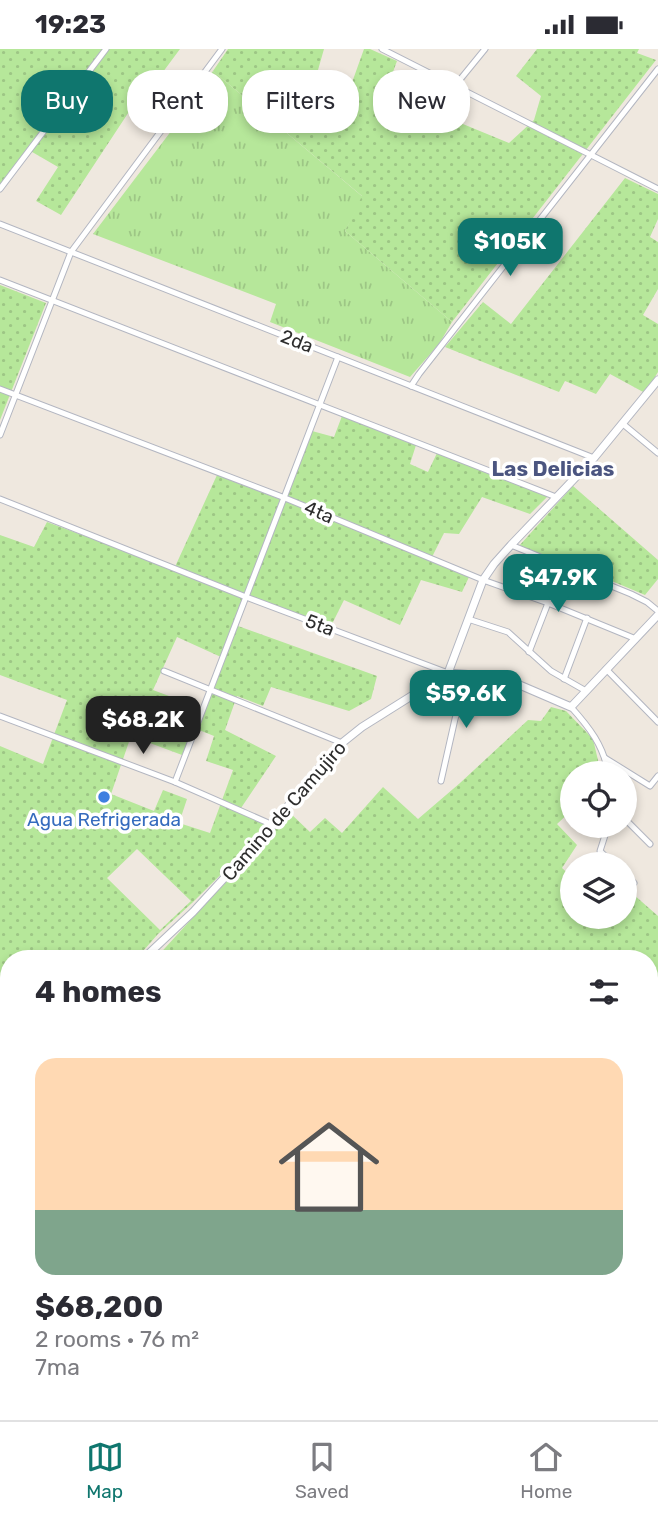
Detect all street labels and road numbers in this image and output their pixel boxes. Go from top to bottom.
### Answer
street label: 2da [277,324,317,358]
street label: 4ta [301,496,337,528]
street label: 5ta [302,609,338,641]
street label: Camino de Camujiro [217,737,351,885]

